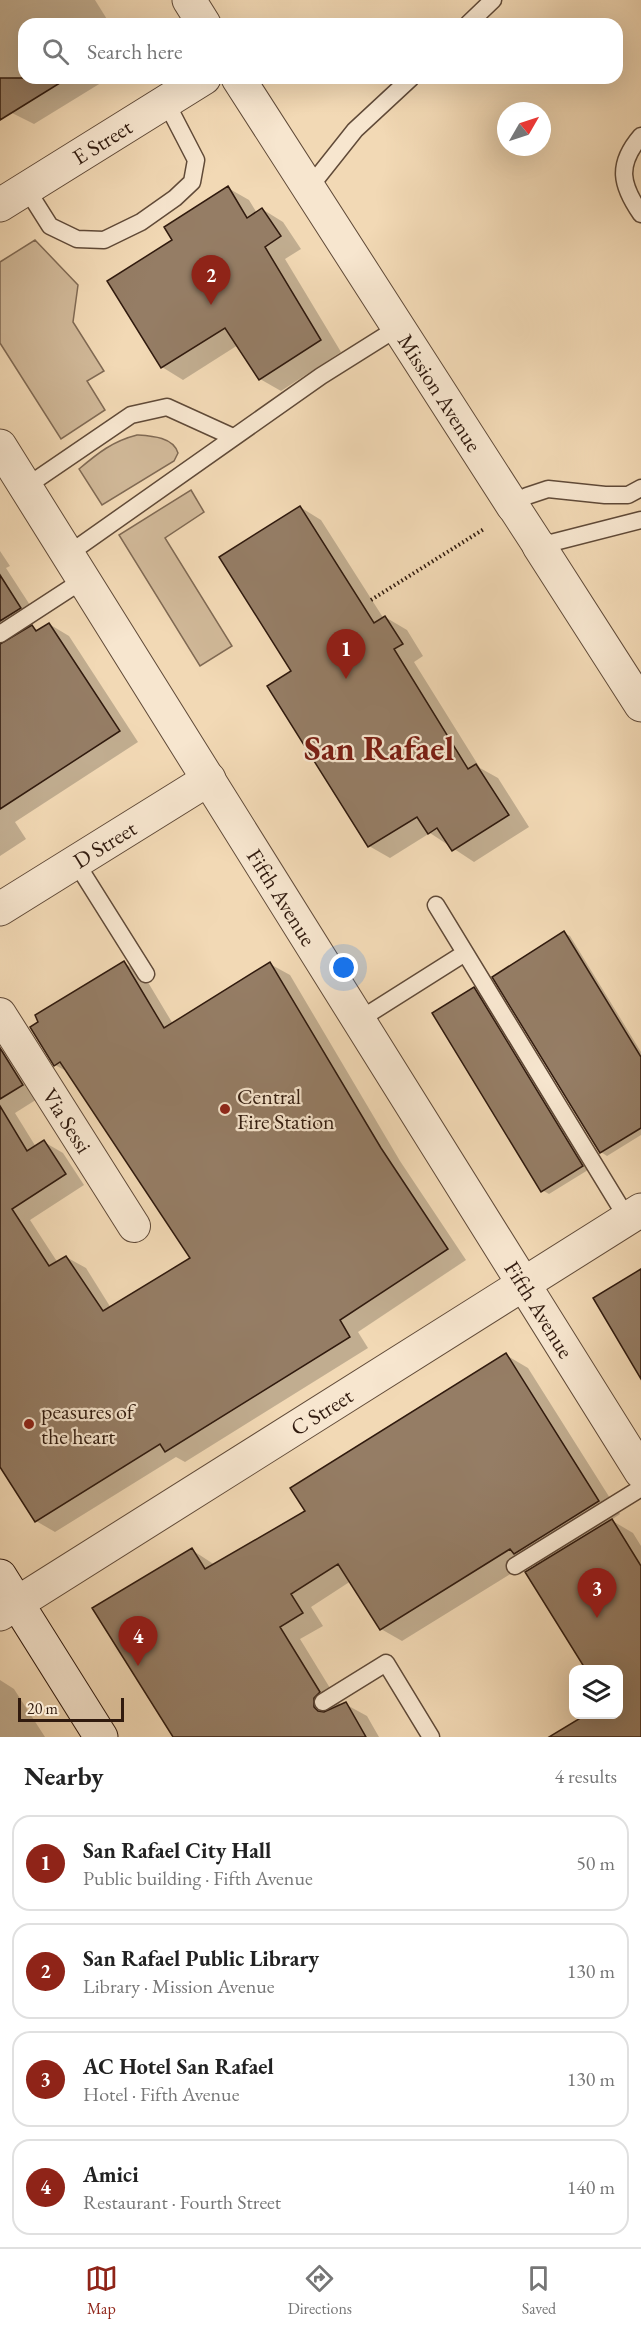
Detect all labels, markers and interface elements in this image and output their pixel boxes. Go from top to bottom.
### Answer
search box [18,18,623,84]
icon: search [39,35,72,68]
text: Search here [87,37,182,66]
north arrow [497,102,551,156]
street label: E Street [67,112,138,172]
pin: 2 [192,256,230,305]
street label: Mission Avenue [391,328,489,458]
pin: 1 [326,630,366,679]
district label: San Rafael [304,726,454,770]
street label: D Street [68,814,142,875]
street label: Fifth Avenue [240,843,323,952]
your location [329,953,358,982]
place label: Central Fire Station [237,1082,335,1136]
street label: Via Sessi [36,1083,98,1159]
marker: Central Fire Station [218,1102,232,1116]
street label: Fifth Avenue [498,1255,580,1364]
street label: C Street [285,1381,358,1442]
place label: peasures of the heart [41,1397,137,1451]
marker: peasures of the heart [22,1417,36,1431]
pin: 3 [578,1568,616,1618]
pin: 4 [118,1616,158,1666]
map controls [569,1665,623,1719]
button: layers [569,1665,623,1719]
scale bar [18,1695,124,1722]
text: 20 m [27,1698,58,1719]
text: Nearby [24,1759,104,1793]
text: 4 results [554,1763,617,1789]
text: San Rafael City Hall [83,1836,271,1865]
text: 1 [40,1850,51,1876]
text: 50 m [576,1850,615,1876]
text: Public building · Fifth Avenue [83,1865,313,1891]
text: San Rafael Public Library [83,1944,319,1973]
text: 2 [40,1958,51,1984]
text: 130 m [567,1958,615,1984]
text: Library · Mission Avenue [83,1973,275,1999]
text: AC Hotel San Rafael [83,2052,274,2081]
text: 3 [40,2066,51,2092]
text: 130 m [567,2066,615,2092]
text: Hotel · Fifth Avenue [83,2081,239,2107]
text: Amici [83,2160,139,2189]
text: 4 [40,2174,51,2200]
text: 140 m [567,2174,615,2200]
text: Restaurant · Fourth Street [83,2189,281,2215]
tab: Map [85,2262,118,2319]
tab: Directions [288,2262,352,2319]
tab: Saved [522,2262,556,2319]

